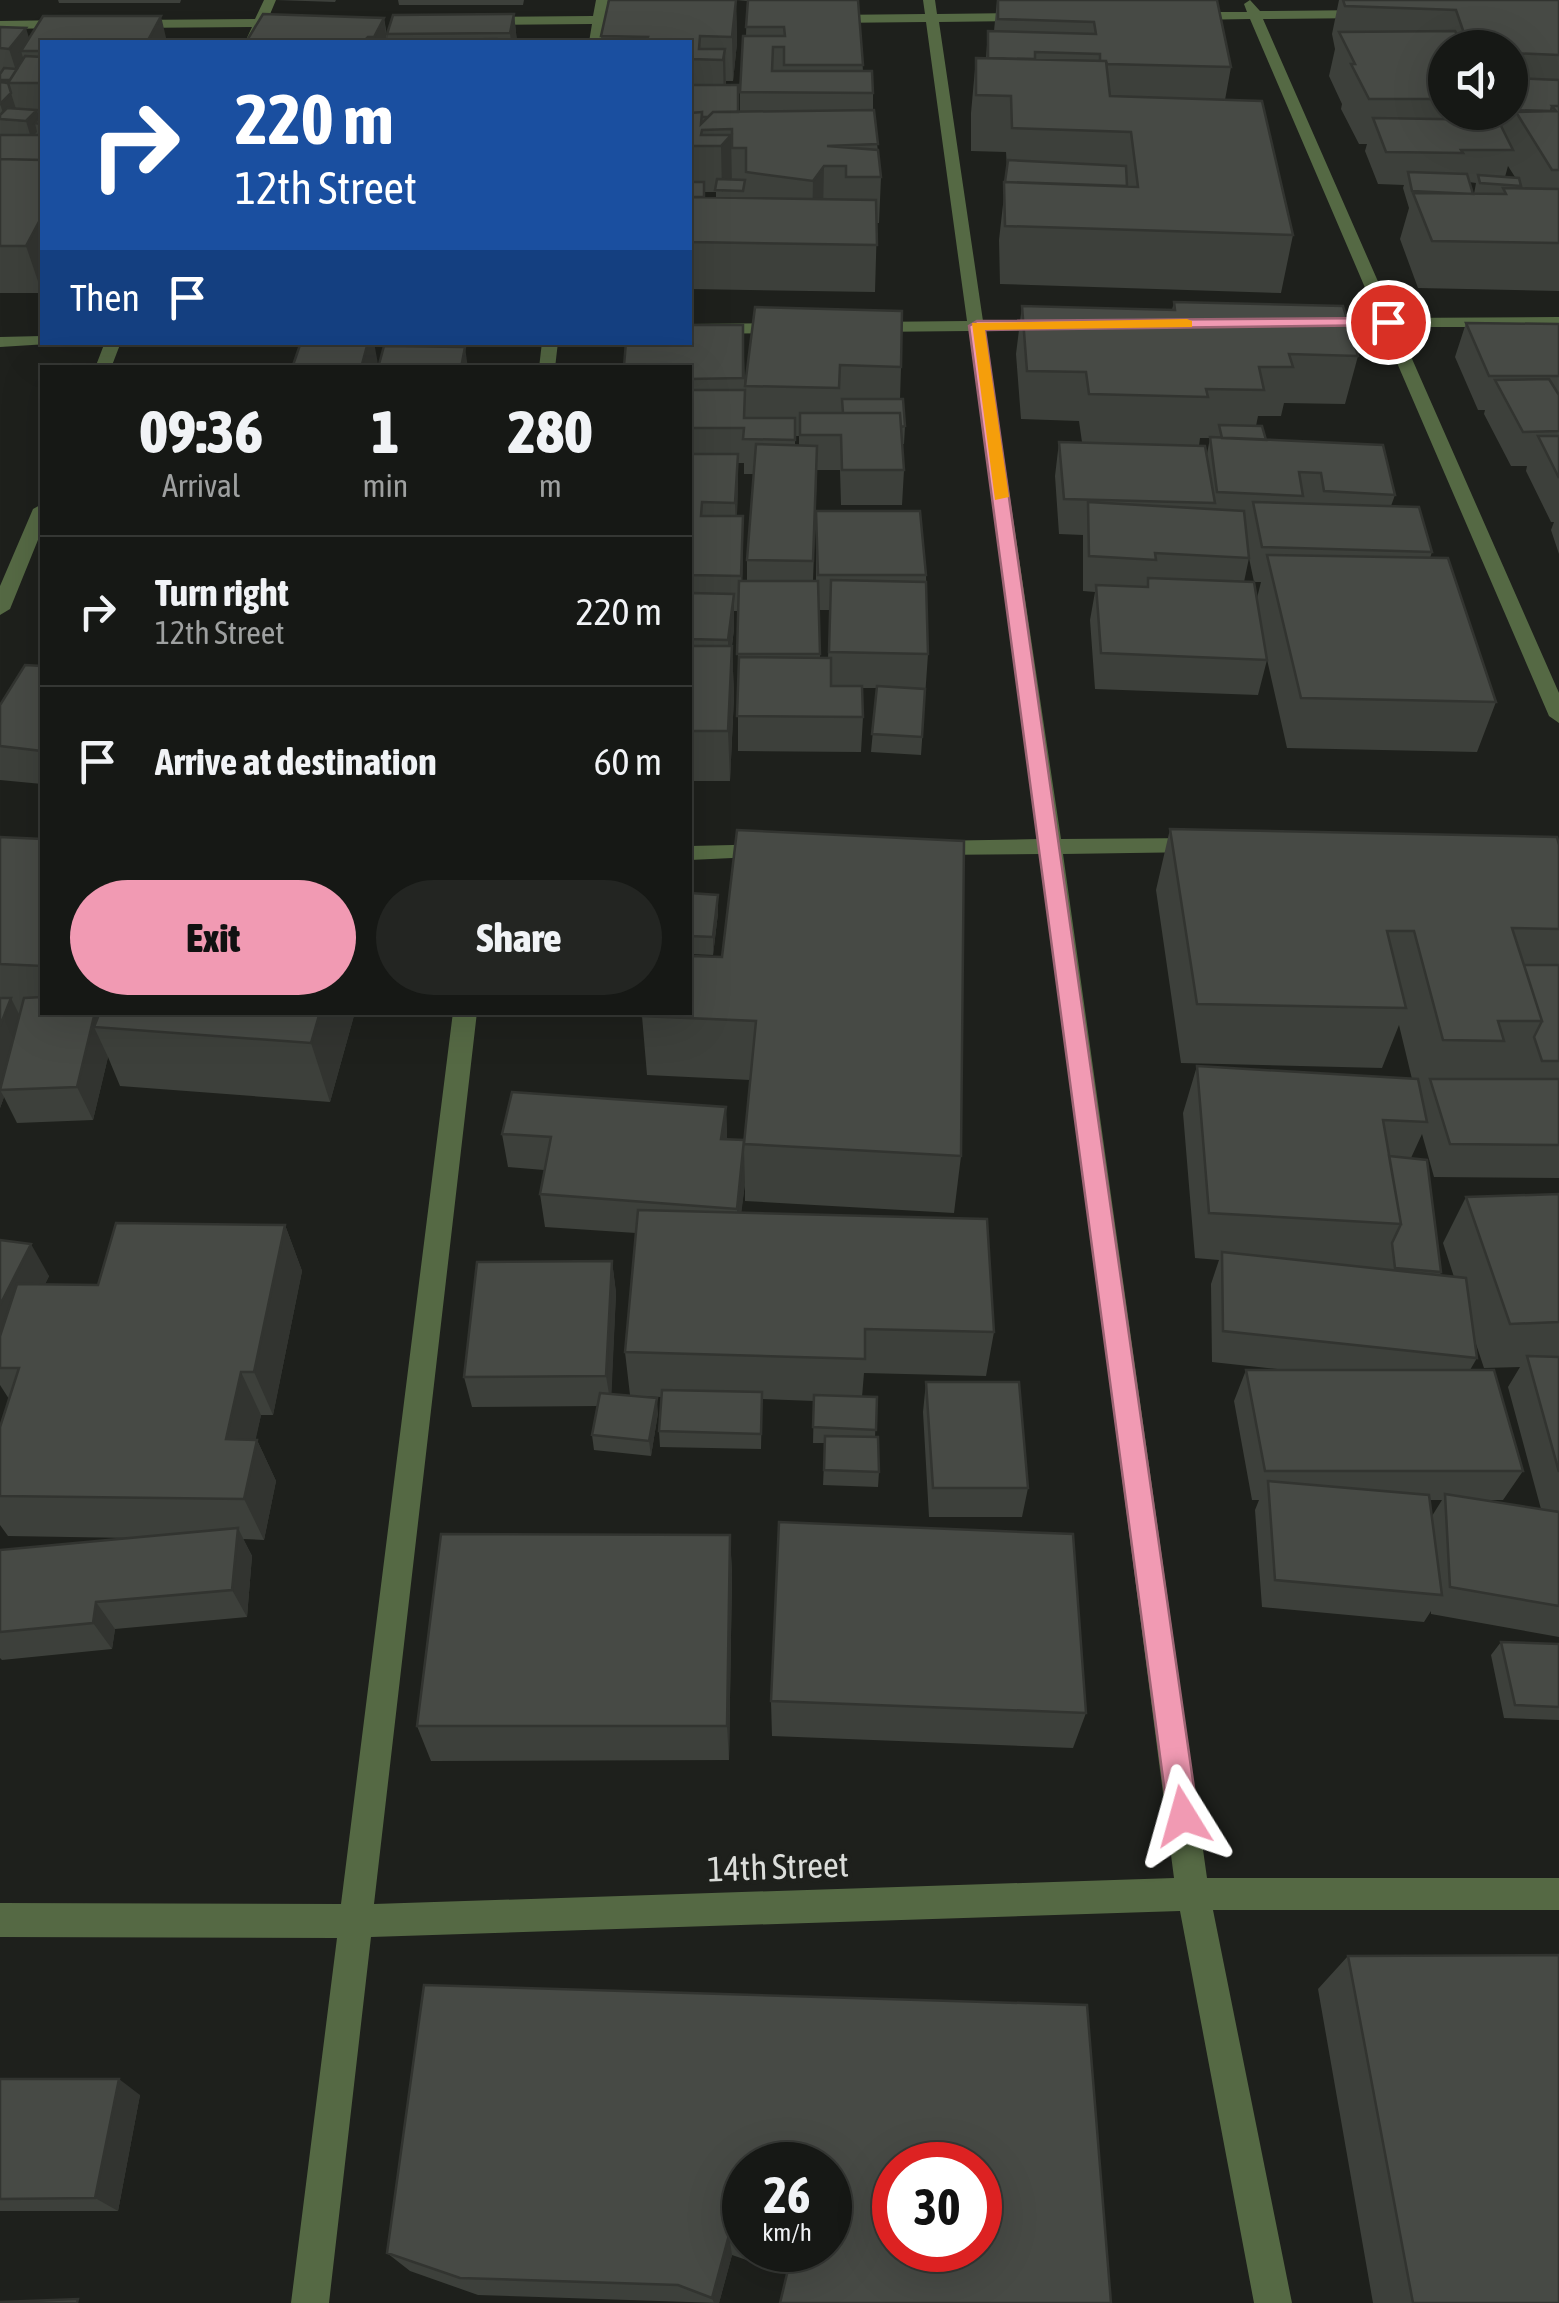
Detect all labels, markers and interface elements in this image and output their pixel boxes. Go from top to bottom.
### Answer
map controls [1428,30,1528,130]
button: sound [1428,30,1528,130]
text: 220 m [235,79,394,159]
icon: right [70,80,200,210]
text: 12th Street [235,162,417,214]
icon: arrive [160,270,215,325]
text: Then [70,276,140,319]
pin [1346,280,1431,365]
icon: arrive [1361,295,1416,350]
text: 09:36 [139,397,263,466]
text: 1 [371,397,400,466]
text: 280 [508,397,592,466]
text: Arrival [162,467,240,504]
text: min [362,467,408,504]
text: m [539,467,562,504]
text: Turn right [155,571,289,614]
icon: right [70,584,125,639]
text: 220 m [576,590,662,633]
text: 12th Street [155,614,284,651]
icon: arrive [70,734,125,789]
text: Arrive at destination [155,740,437,783]
text: 60 m [594,740,662,783]
button: Exit [70,880,356,995]
button: Share [376,880,662,995]
position arrow [1131,1764,1235,1868]
street label: 14th Street [707,1844,849,1888]
speed limit sign: 30 [872,2142,1002,2272]
text: 26 [763,2166,810,2224]
text: km/h [762,2218,812,2246]

